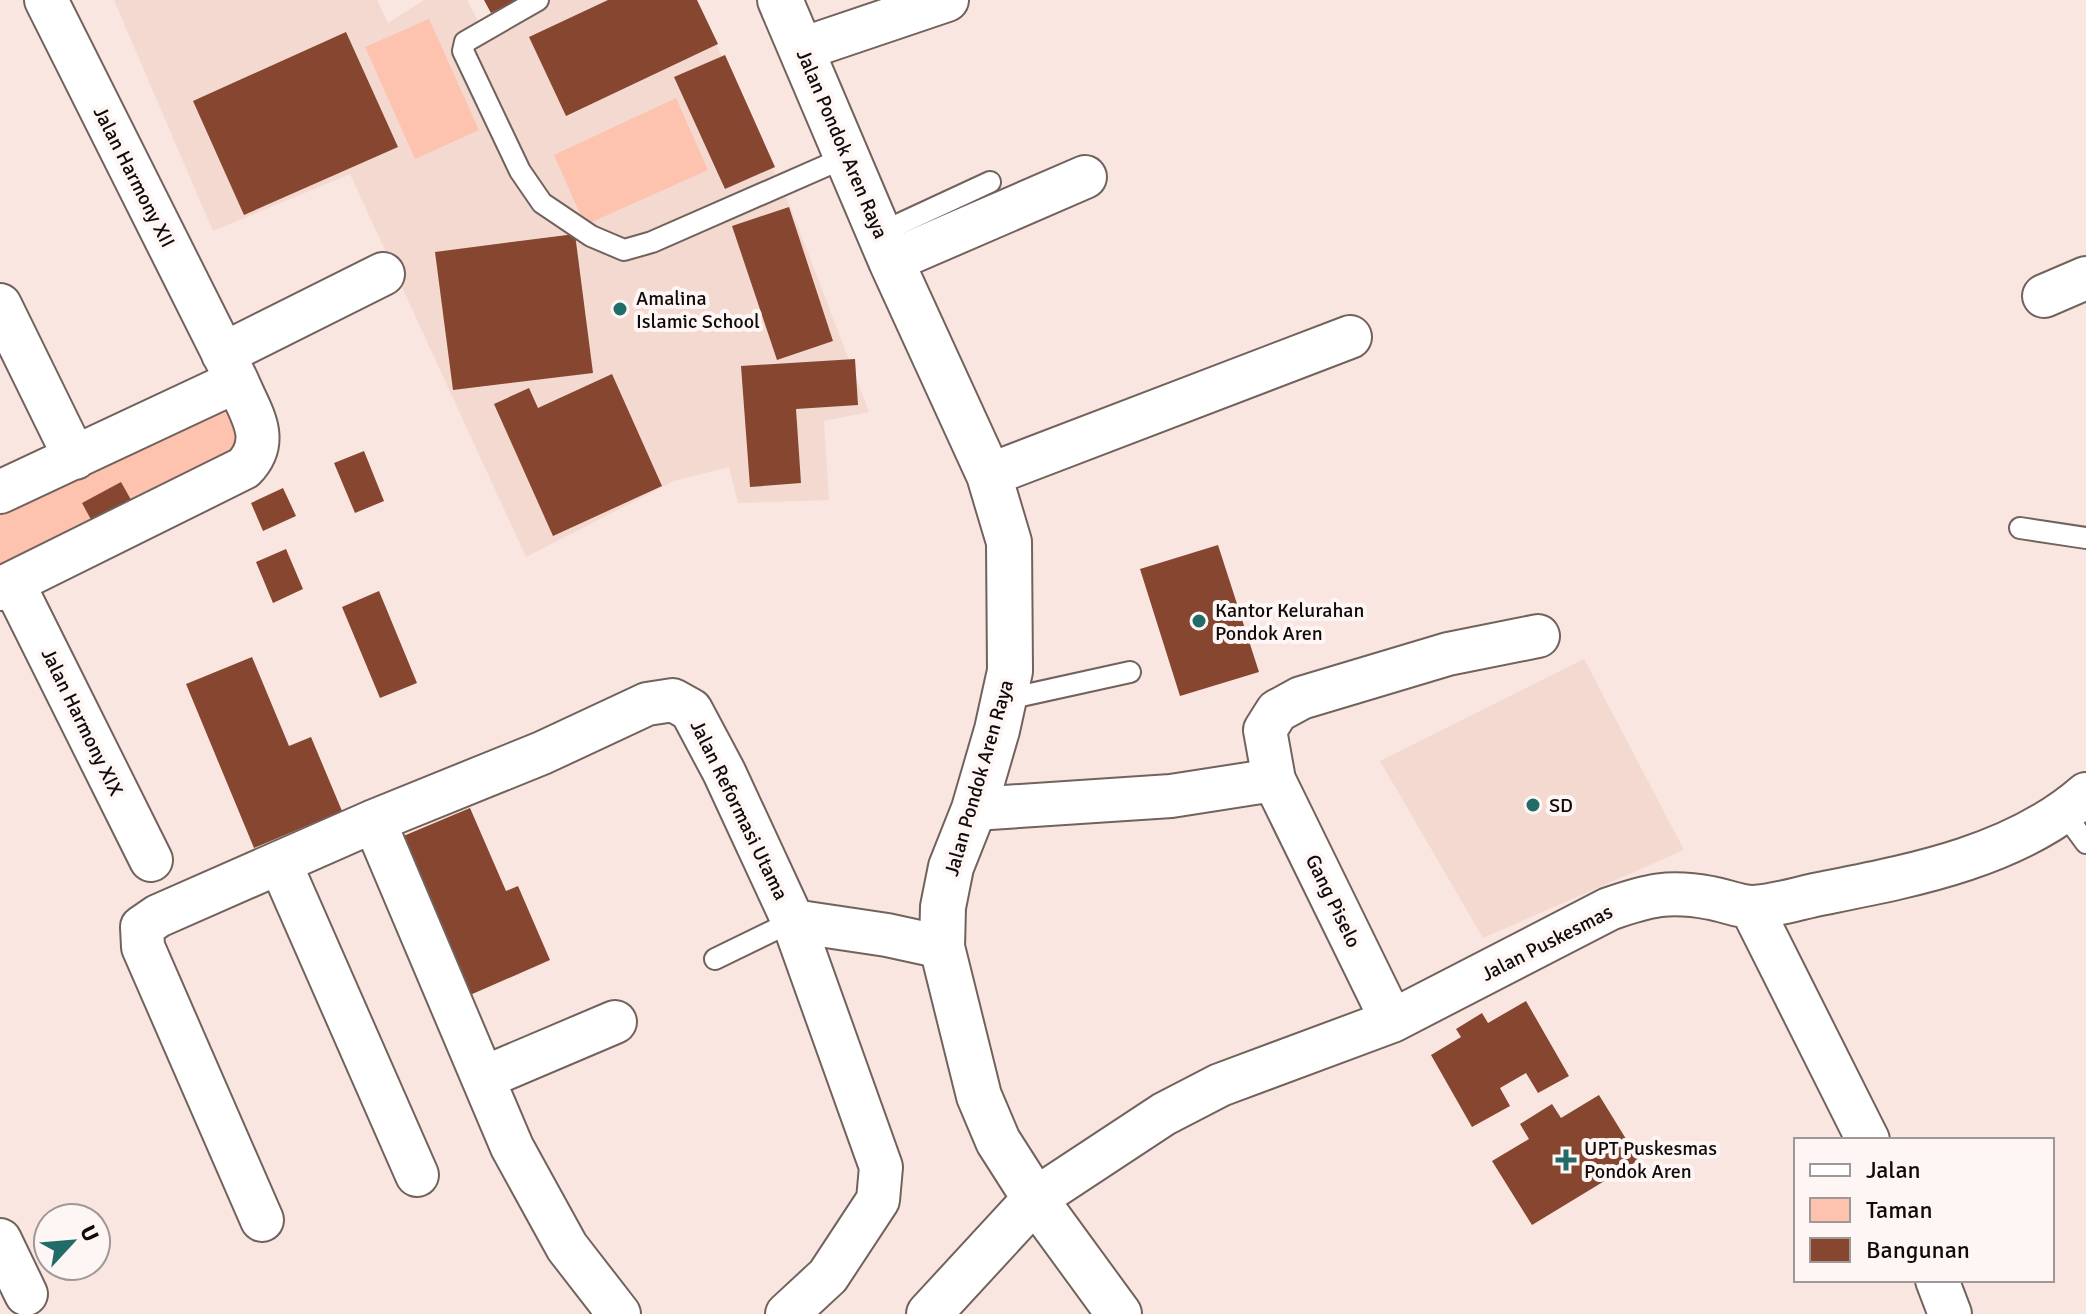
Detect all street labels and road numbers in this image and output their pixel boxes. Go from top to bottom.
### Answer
street label: Jalan Pondok Aren Raya [791,46,893,242]
street label: Jalan Harmony XII [88,102,180,252]
street label: Jalan Harmony XIX [35,644,129,800]
street label: Jalan Pondok Aren Raya [939,677,1019,879]
street label: Jalan Reformasi Utama [685,716,793,904]
street label: Gang Piselo [1300,850,1366,952]
street label: Jalan Puskesmas [1477,899,1617,987]

